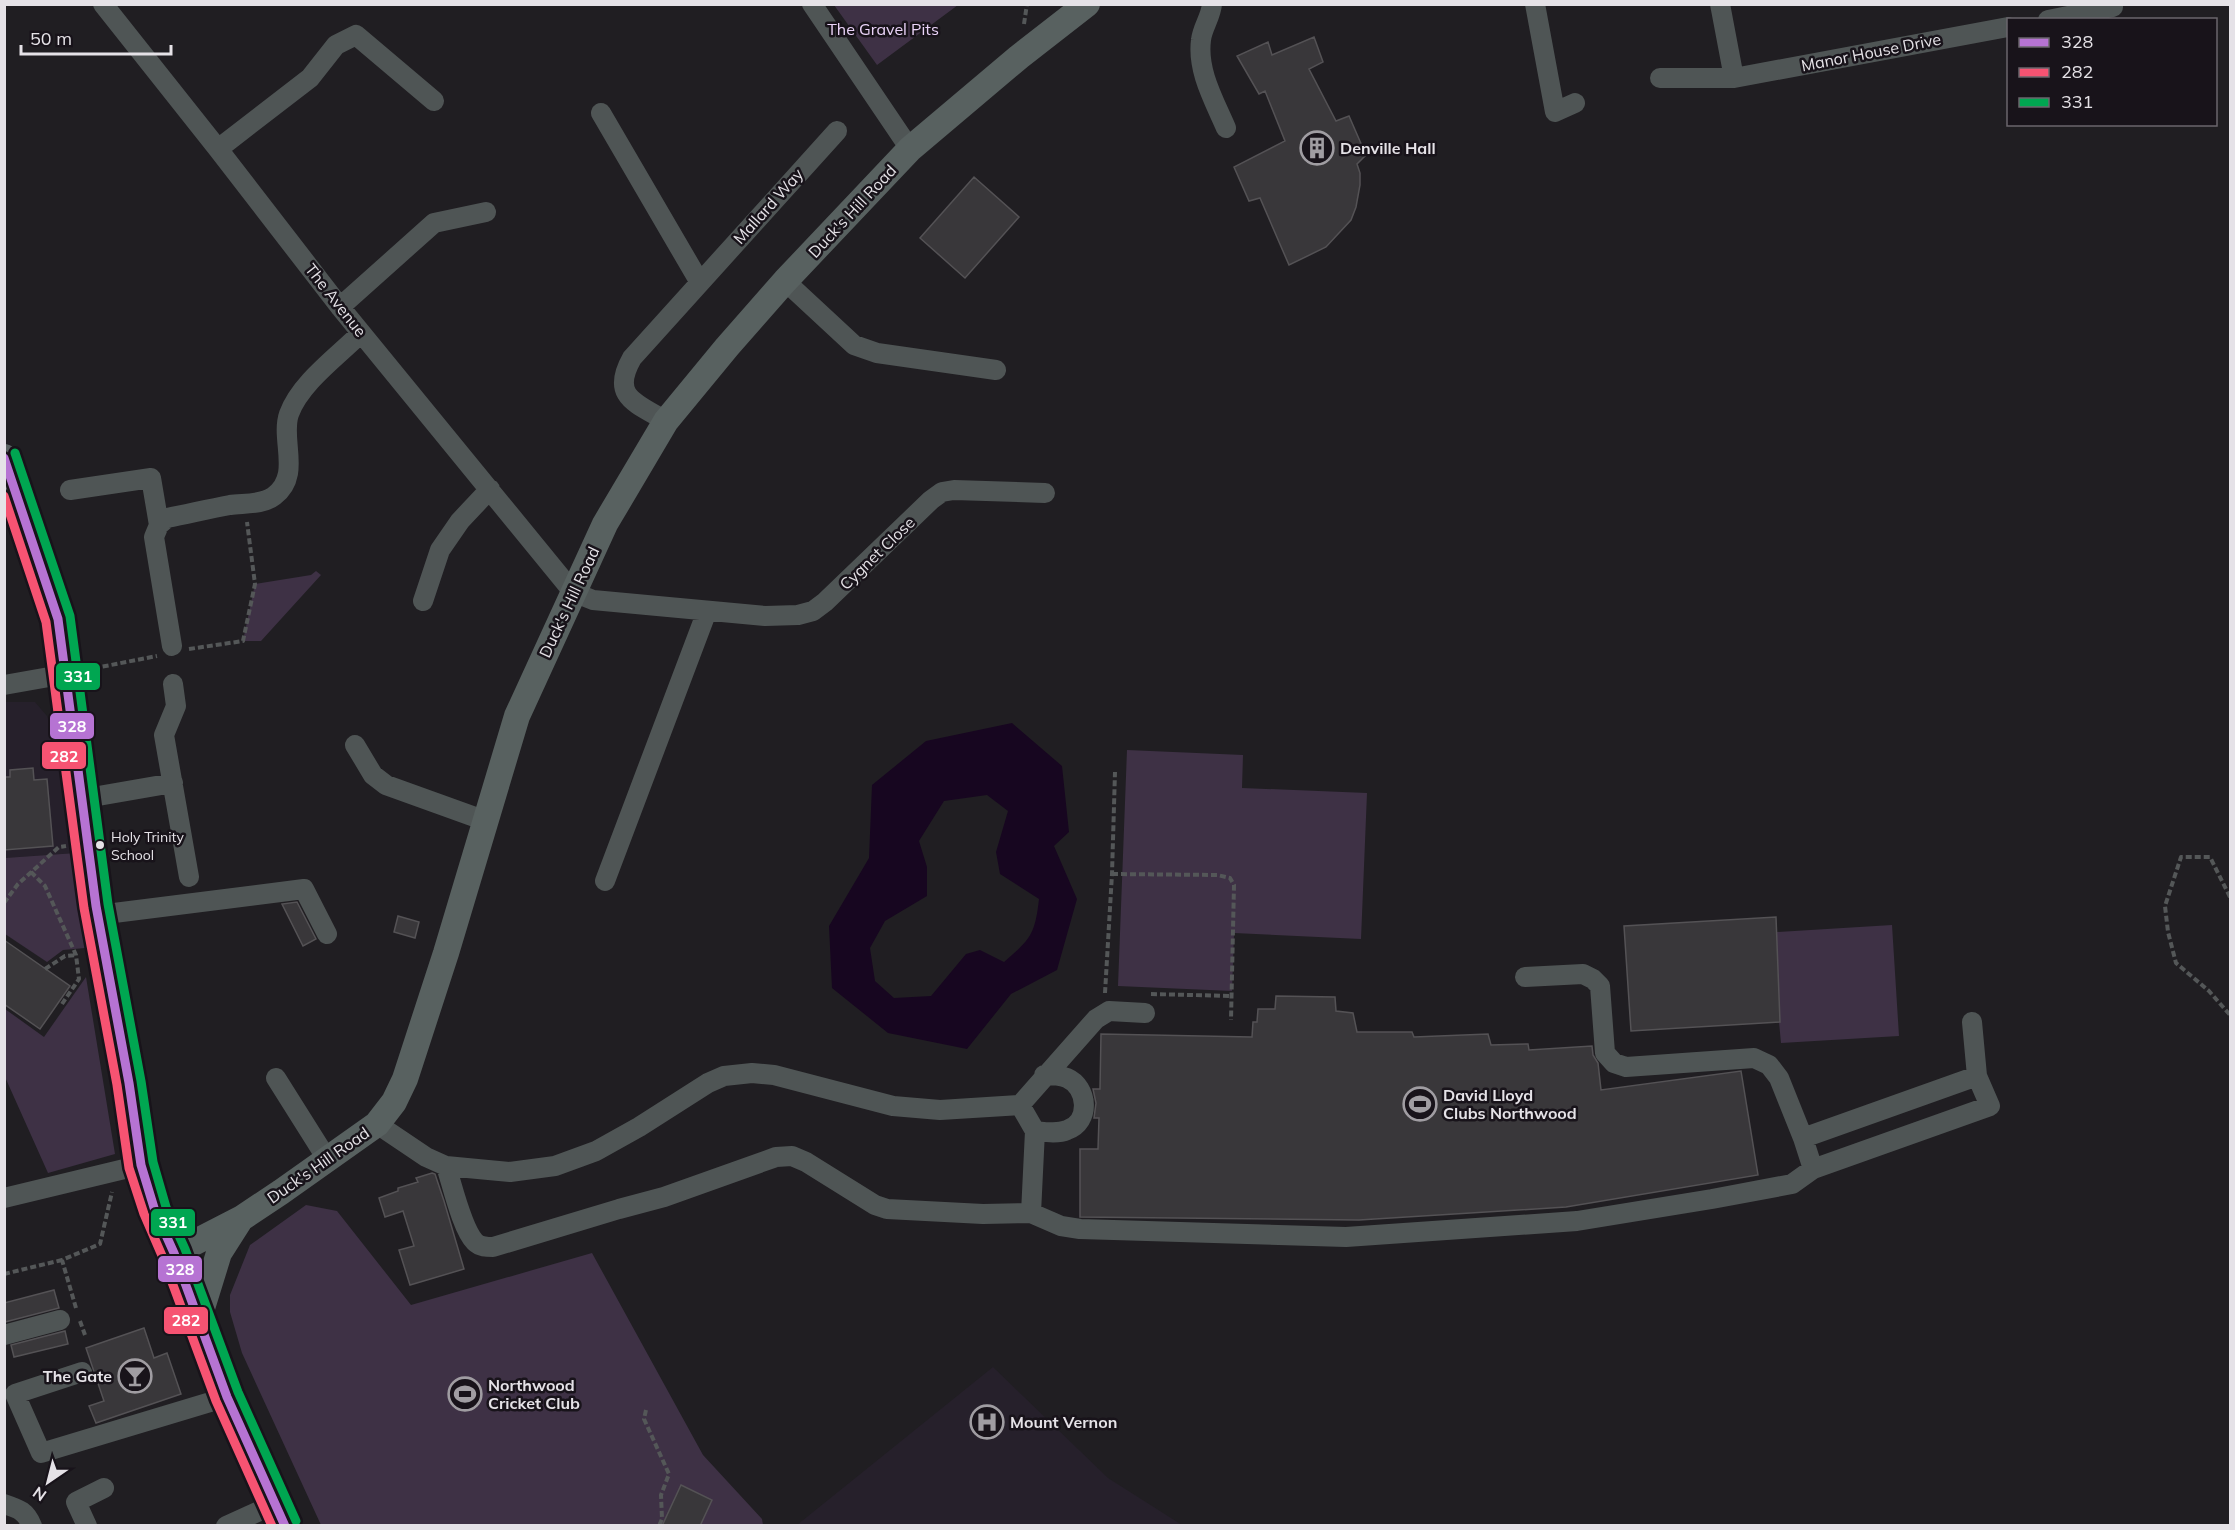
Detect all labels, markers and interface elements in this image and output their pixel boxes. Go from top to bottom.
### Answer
scale bar [21,18,171,56]
legend [2007,18,2217,126]
park label: The Gravel Pits [827,19,939,39]
text: 50 m [30,27,72,50]
street label: Manor House Drive [1799,29,1943,75]
text: 328 [2061,30,2093,53]
text: 282 [2061,60,2093,83]
text: 331 [2061,90,2093,113]
building icon: Denville Hall [1299,130,1335,166]
place label: Denville Hall [1340,138,1436,158]
street label: Duck's Hill Road [804,160,900,262]
street label: Mallard Way [729,164,808,248]
street label: The Avenue [301,259,371,341]
street label: Cygnet Close [835,512,919,594]
street label: Duck's Hill Road [535,543,603,661]
line badge: 331 [55,662,101,691]
text: 331 [64,666,92,686]
line badge: 328 [49,712,95,740]
text: 328 [58,716,87,736]
line badge: 282 [41,741,87,770]
text: 282 [50,746,78,766]
place label: Holy Trinity School [111,828,184,864]
marker: Holy Trinity School [94,839,106,851]
place label: David Lloyd Clubs Northwood [1443,1085,1577,1123]
sports icon: David Lloyd Clubs Northwood [1402,1086,1438,1122]
street label: Duck's Hill Road [263,1122,373,1208]
line badge: 331 [150,1208,196,1237]
text: 331 [159,1212,187,1232]
line badge: 328 [157,1255,203,1283]
text: 328 [166,1259,195,1279]
line badge: 282 [163,1306,209,1335]
text: 282 [172,1310,200,1330]
bar icon: The Gate [117,1358,153,1394]
place label: The Gate [43,1366,112,1386]
place label: Northwood Cricket Club [488,1375,580,1413]
sports icon: Northwood Cricket Club [447,1376,483,1412]
hospital icon: Mount Vernon [969,1404,1005,1440]
place label: Mount Vernon [1010,1412,1117,1432]
north arrow [18,1452,78,1512]
text: N [29,1483,50,1506]

